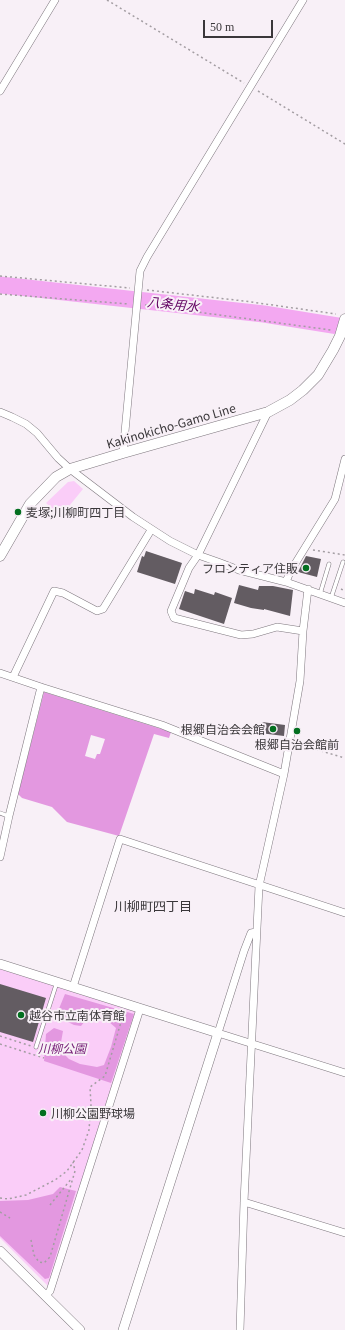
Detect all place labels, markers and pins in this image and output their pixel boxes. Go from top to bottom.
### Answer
place label: 麦塚;川柳町四丁目 [26,505,125,519]
marker: 麦塚;川柳町四丁目 [13,507,23,517]
place label: フロンティア住販 [202,561,298,575]
marker: フロンティア住販 [301,563,311,573]
place label: 根郷自治会会館 [181,722,265,736]
marker: 根郷自治会会館 [268,724,278,734]
marker: 根郷自治会館前 [292,726,302,736]
place label: 根郷自治会館前 [255,737,339,751]
place label: 越谷市立南体育館 [29,1008,125,1022]
marker: 越谷市立南体育館 [16,1010,26,1020]
place label: 川柳公園野球場 [51,1106,135,1120]
marker: 川柳公園野球場 [38,1108,48,1118]

